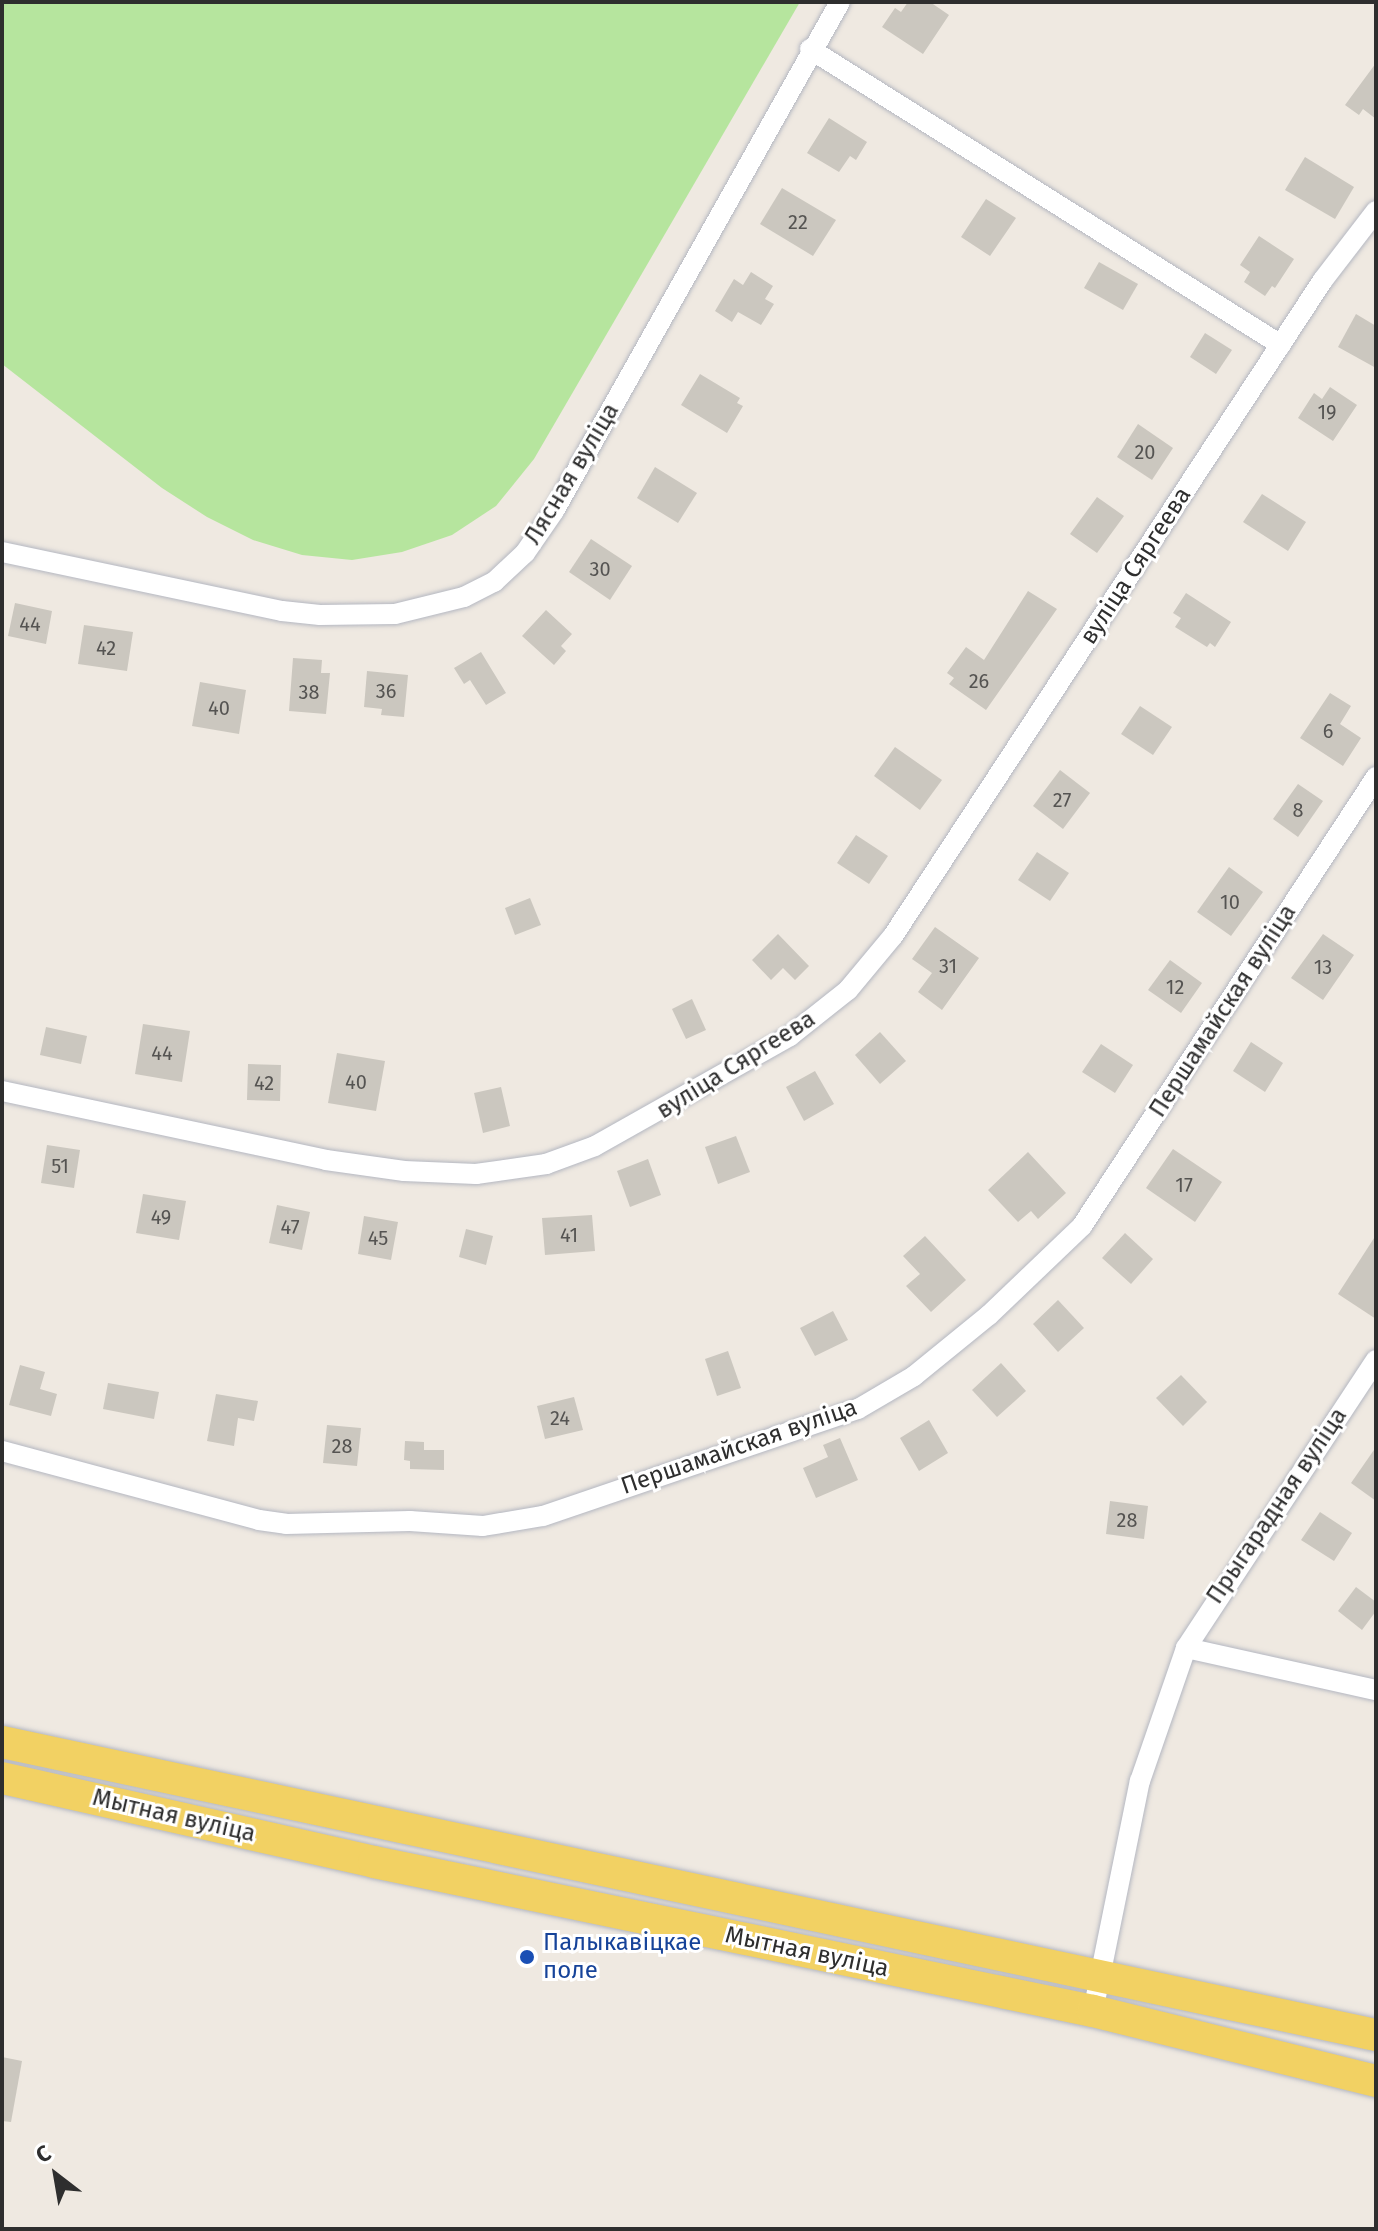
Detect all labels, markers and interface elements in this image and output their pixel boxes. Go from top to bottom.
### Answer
house number: 22 [788,210,808,234]
street label: Лясная вуліца [519,398,625,550]
house number: 19 [1317,400,1337,424]
house number: 20 [1134,440,1156,464]
street label: вуліца Сяргеева [1074,482,1198,650]
house number: 30 [589,557,611,581]
house number: 44 [19,612,41,636]
house number: 42 [96,636,116,660]
house number: 26 [969,669,989,693]
house number: 36 [376,679,396,703]
house number: 38 [299,680,319,704]
house number: 40 [208,696,230,720]
house number: 6 [1323,719,1333,743]
house number: 27 [1053,788,1071,812]
house number: 8 [1292,798,1304,822]
house number: 10 [1220,890,1240,914]
street label: Першамайская вуліца [1143,899,1303,1123]
house number: 31 [939,954,957,978]
house number: 13 [1314,955,1332,979]
house number: 12 [1166,975,1184,999]
street label: вуліца Сяргеева [651,1005,821,1125]
house number: 44 [151,1041,173,1065]
house number: 40 [345,1070,367,1094]
house number: 42 [254,1071,274,1095]
house number: 51 [51,1154,69,1178]
house number: 17 [1175,1173,1193,1197]
house number: 49 [151,1205,171,1229]
house number: 47 [280,1215,300,1239]
house number: 41 [560,1223,578,1247]
house number: 45 [368,1226,388,1250]
street label: Першамайская вуліца [617,1393,861,1501]
street label: Прыгарадная вуліца [1201,1403,1353,1609]
house number: 24 [550,1406,570,1430]
house number: 28 [332,1434,352,1458]
house number: 28 [1117,1508,1137,1532]
street label: Мытная вуліца [90,1783,258,1849]
street label: Мытная вуліца [723,1921,891,1983]
place label: Палыкавіцкае поле [543,1929,701,1985]
marker: Палыкавіцкае поле [518,1948,536,1966]
north arrow [16,2135,96,2215]
text: С [31,2139,56,2169]

